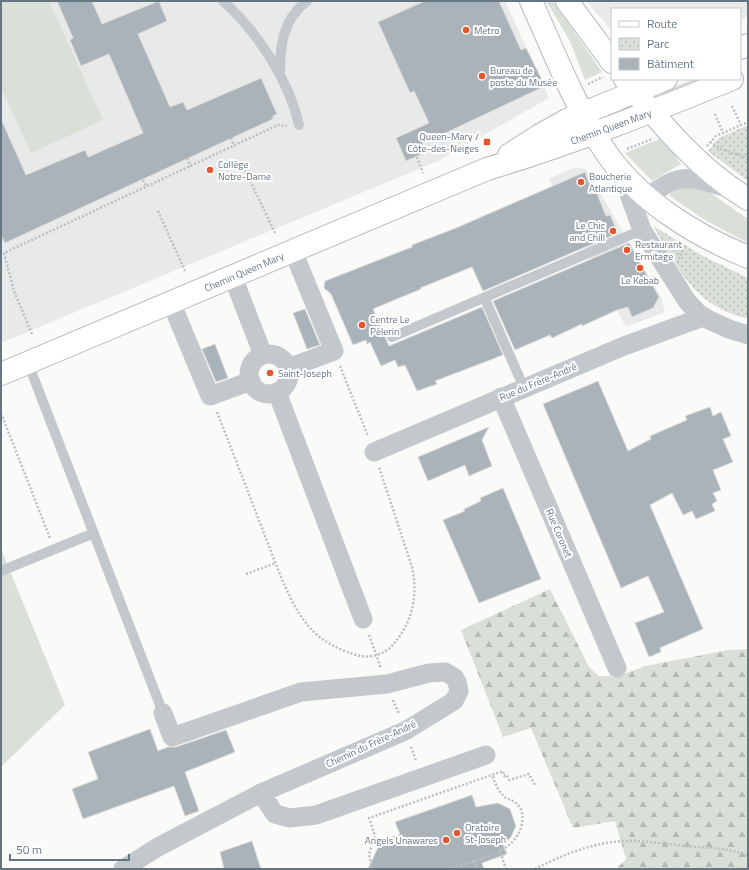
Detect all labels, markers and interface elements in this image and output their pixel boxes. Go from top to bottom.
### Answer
legend [611,8,741,80]
text: Route [647,14,677,33]
place label: Metro [474,23,500,38]
marker: Metro [461,25,471,35]
text: Parc [647,34,669,53]
text: Bâtiment [647,54,695,73]
place label: Bureau de poste du Musée [490,63,557,90]
marker: Bureau de poste du Musée [477,71,487,81]
street label: Chemin Queen Mary [568,105,654,149]
place label: Queen-Mary / Côte-des-Neiges [407,129,479,156]
marker: Queen-Mary / Côte-des-Neiges [482,137,492,147]
place label: Collège Notre-Dame [218,157,271,184]
marker: Collège Notre-Dame [205,165,215,175]
place label: Boucherie Atlantique [589,169,632,196]
marker: Boucherie Atlantique [576,177,586,187]
place label: Le Chic and Chill [570,218,605,245]
marker: Le Chic and Chill [608,226,618,236]
place label: Restaurant Ermitage [635,237,682,264]
marker: Restaurant Ermitage [622,245,632,255]
street label: Chemin Queen Mary [202,248,286,296]
marker: Le Kebab [635,263,645,273]
place label: Le Kebab [621,273,659,288]
place label: Centre Le Pèlerin [370,312,410,339]
marker: Centre Le Pèlerin [357,320,367,330]
street label: Rue du Frère-André [497,359,579,405]
place label: Saint-Joseph [278,366,332,381]
marker: Saint-Joseph [265,368,275,378]
street label: Rue Coronet [542,506,576,560]
street label: Chemin du Frère-André [323,717,419,771]
place label: Oratoire St-Joseph [465,820,506,847]
marker: Oratoire St-Joseph [452,828,462,838]
place label: Angels Unawares [365,833,438,848]
marker: Angels Unawares [441,835,451,845]
scale bar [10,836,129,862]
text: 50 m [16,840,42,859]

